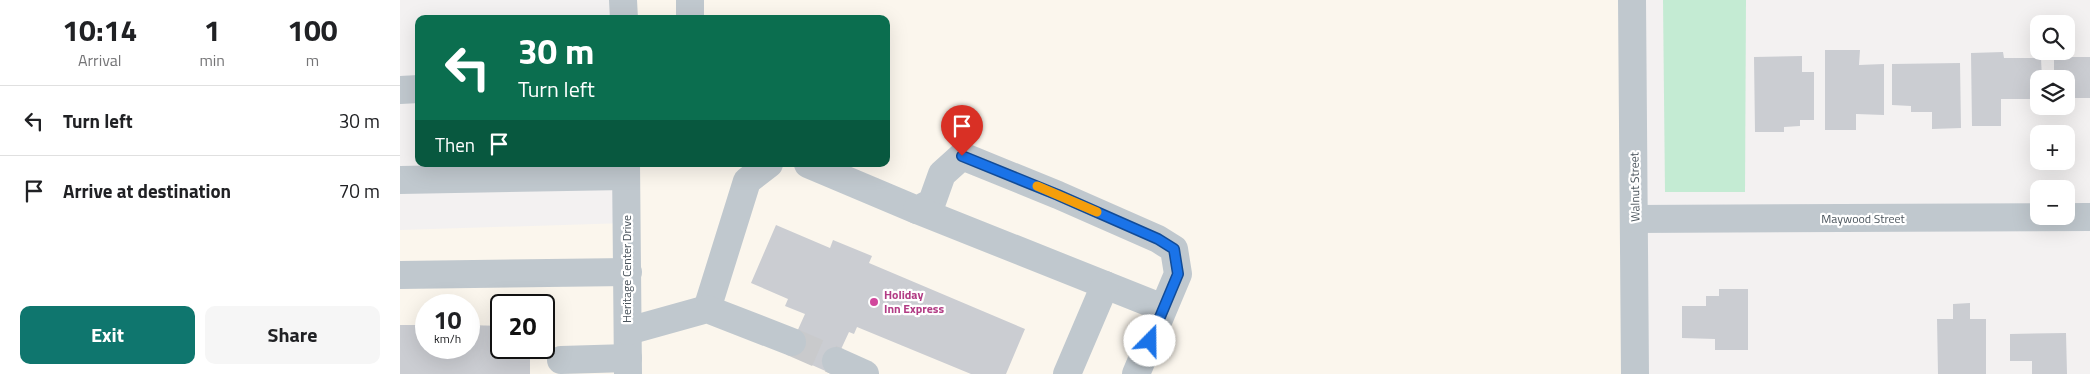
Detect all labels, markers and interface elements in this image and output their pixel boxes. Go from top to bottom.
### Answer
text: 10:14 [62,7,137,53]
text: 1 [204,7,221,53]
text: 100 [287,7,338,53]
map controls [2030,15,2075,225]
button: search [2030,15,2075,60]
text: 30 m [518,24,594,78]
icon: left [435,35,500,100]
text: Arrival [78,48,121,72]
text: min [199,48,225,72]
text: m [306,48,319,72]
button: layers [2030,70,2075,115]
text: Turn left [518,72,595,106]
pin [941,105,983,156]
text: Turn left [63,106,133,135]
text: 30 m [339,106,380,135]
icon: left [20,107,48,135]
icon: arrive [948,112,976,140]
button: + [2030,125,2075,170]
text: Then [435,130,475,159]
icon: arrive [485,130,513,158]
street label: Walnut Street [1624,151,1645,222]
text: Arrive at destination [63,176,231,205]
text: 70 m [339,176,380,205]
icon: arrive [20,177,48,205]
button: − [2030,180,2075,225]
street label: Maywood Street [1821,209,1906,228]
street label: Heritage Center Drive [617,215,636,323]
place label: Holiday Inn Express [884,285,944,318]
speed limit sign: 20 [490,294,555,359]
marker: Holiday Inn Express [868,296,880,308]
text: 10 [433,301,462,339]
button: Exit [20,306,195,364]
button: Share [205,306,380,364]
position arrow [1123,314,1175,366]
text: km/h [434,329,461,348]

